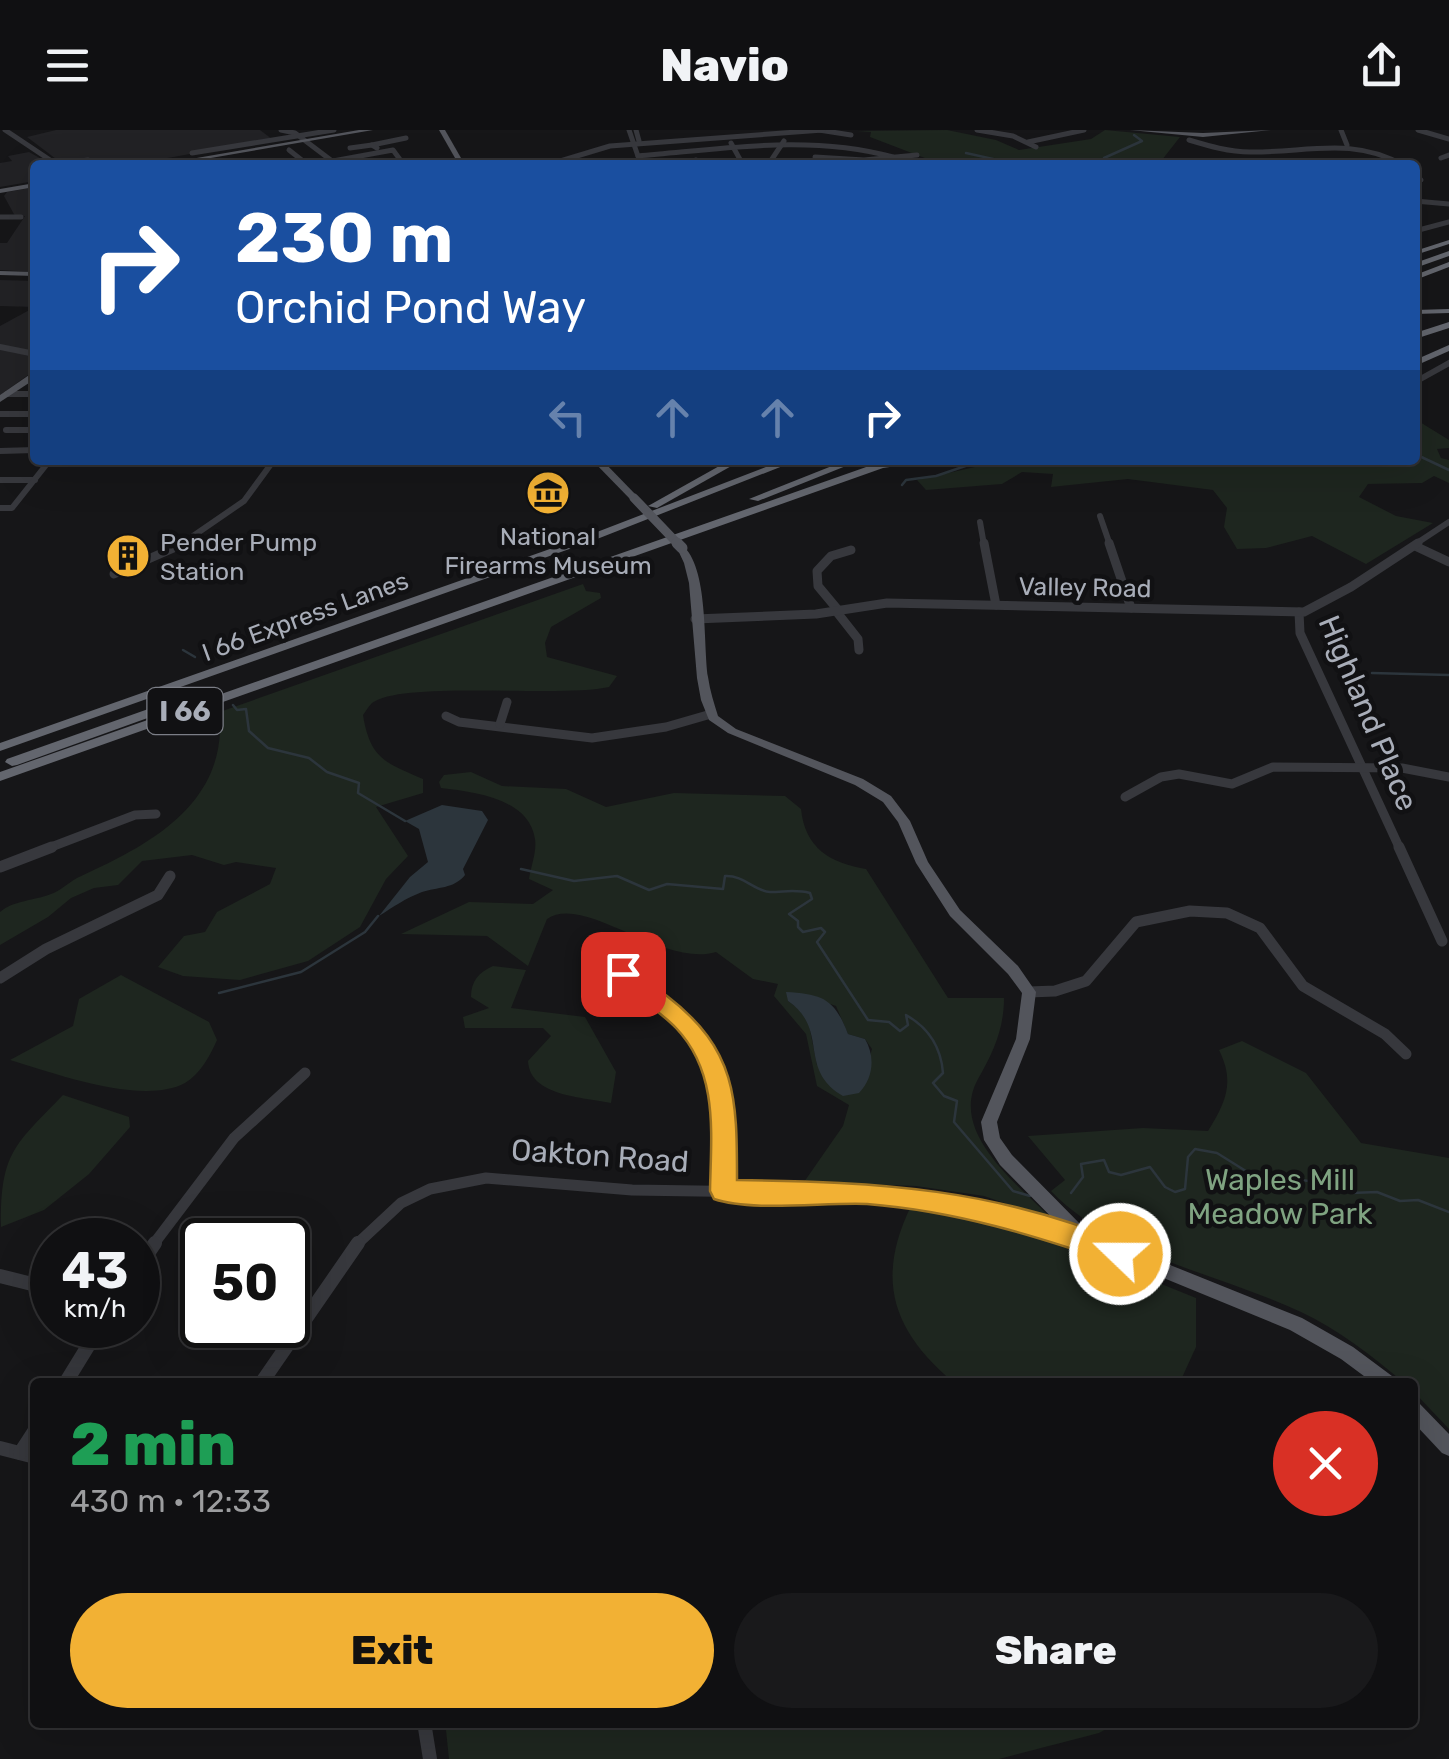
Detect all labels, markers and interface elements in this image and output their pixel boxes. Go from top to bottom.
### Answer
icon: menu [40,38,95,93]
icon: share [1354,38,1409,93]
text: Navio [660,39,789,92]
text: 230 m [235,197,453,280]
icon: right [70,200,200,330]
text: Orchid Pond Way [235,281,586,334]
icon: left [540,390,595,445]
icon: ahead [645,390,700,445]
icon: ahead [750,390,805,445]
icon: right [855,390,910,445]
museum icon: National Firearms Museum [525,470,571,516]
place label: National Firearms Museum [444,522,652,580]
place label: Pender Pump Station [160,528,317,586]
building icon: Pender Pump Station [105,533,151,579]
street label: I 66 Express Lanes [198,566,412,667]
street label: Valley Road [1018,572,1152,603]
street label: Highland Place [1311,610,1425,816]
road number: I 66 [148,688,222,734]
pin [581,932,666,1017]
icon: arrive [596,947,651,1002]
street label: Oakton Road [510,1132,690,1180]
park label: Waples Mill Meadow Park [1188,1162,1373,1232]
position arrow [1068,1202,1172,1306]
speed limit sign: 50 [180,1218,310,1348]
text: 43 [61,1241,129,1301]
text: km/h [64,1294,126,1323]
text: 2 min [70,1409,236,1480]
button: close [1273,1411,1378,1516]
text: 430 m · 12:33 [70,1482,271,1520]
button: Exit [70,1593,714,1708]
button: Share [734,1593,1378,1708]

